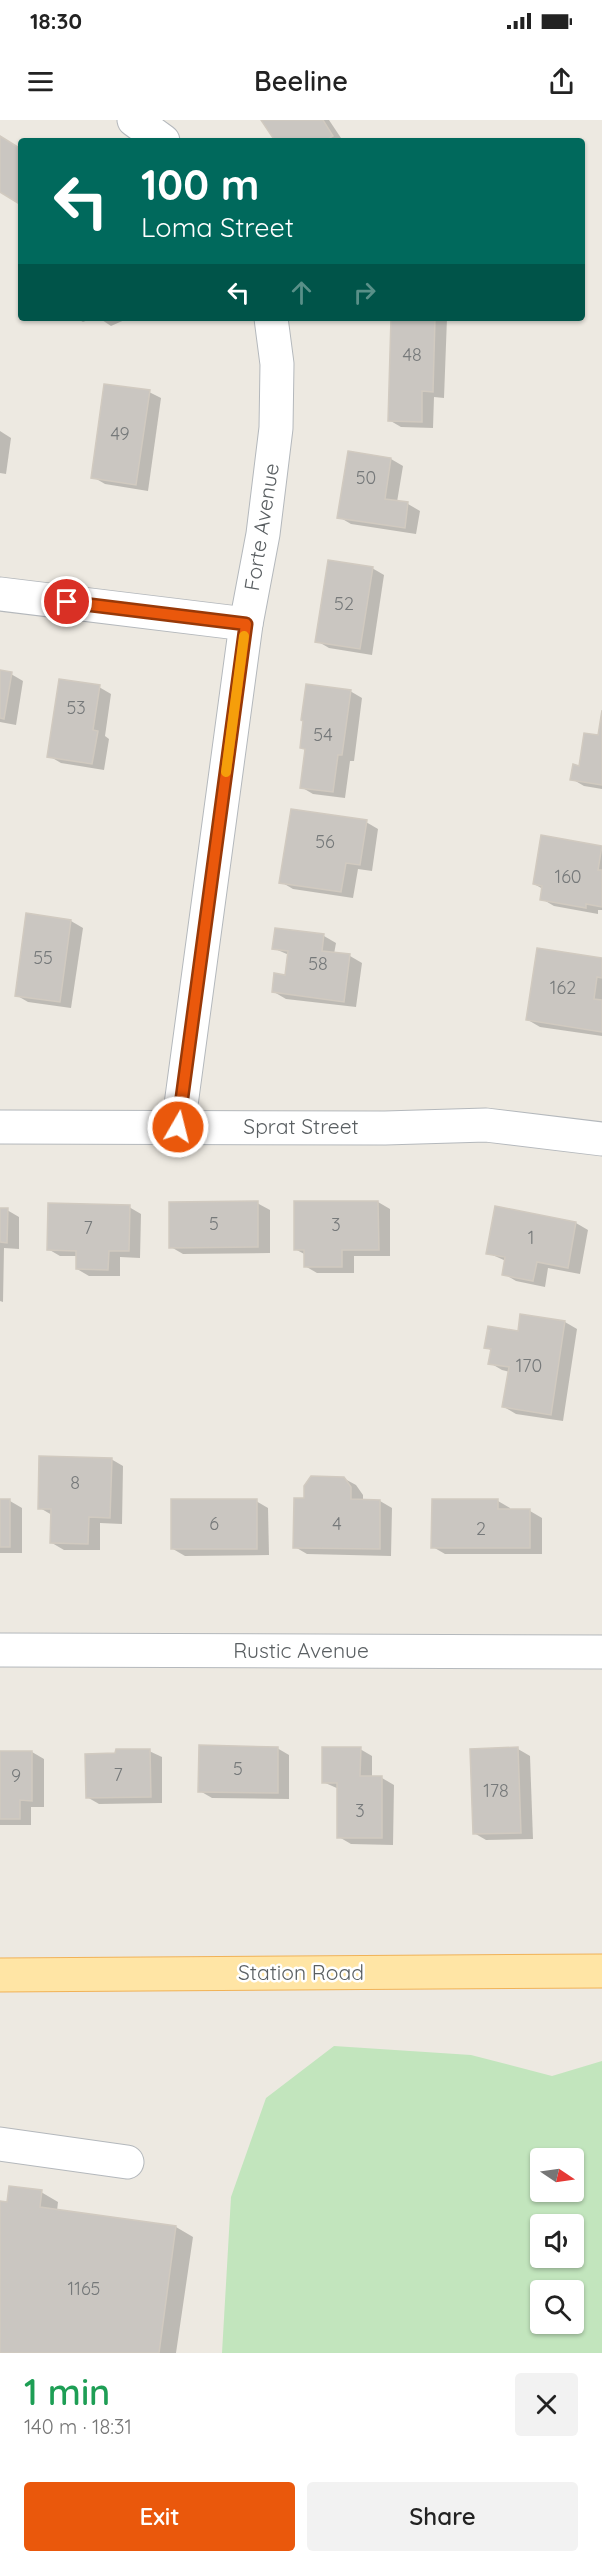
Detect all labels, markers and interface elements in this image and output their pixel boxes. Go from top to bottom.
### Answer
text: 18:30 [30,7,82,35]
text: Beeline [254,64,348,98]
icon: menu [24,65,57,98]
icon: share [545,65,578,98]
text: 100 m [141,158,259,211]
icon: left [42,162,120,240]
text: Loma Street [141,210,294,244]
icon: left [222,276,255,309]
icon: ahead [285,276,318,309]
icon: right [348,276,381,309]
house number: 48 [402,343,422,366]
house number: 49 [110,422,130,445]
street label: Forte Avenue [238,461,284,592]
house number: 50 [356,466,376,489]
pin [41,576,92,627]
icon: arrive [50,585,83,618]
house number: 52 [334,592,354,615]
house number: 53 [66,696,86,719]
house number: 54 [313,723,333,746]
house number: 56 [315,830,335,853]
house number: 160 [554,865,582,888]
house number: 55 [33,946,53,969]
house number: 58 [308,952,328,975]
house number: 162 [550,976,576,999]
position arrow [146,1095,210,1159]
street label: Sprat Street [243,1113,359,1139]
house number: 5 [209,1212,219,1235]
house number: 3 [331,1213,341,1236]
house number: 7 [83,1216,93,1239]
house number: 1 [528,1226,534,1249]
house number: 170 [516,1354,542,1377]
house number: 8 [70,1471,80,1494]
house number: 6 [209,1512,219,1535]
house number: 4 [332,1512,342,1535]
house number: 2 [476,1517,486,1540]
street label: Rustic Avenue [233,1637,369,1663]
house number: 5 [233,1757,243,1780]
house number: 7 [113,1763,123,1786]
house number: 9 [11,1764,21,1787]
house number: 178 [483,1779,509,1802]
house number: 3 [355,1799,365,1822]
street label: Station Road [238,1959,364,1985]
north arrow [530,2148,584,2202]
map controls [530,2148,584,2334]
button: sound [530,2214,584,2268]
house number: 1165 [68,2277,100,2300]
button: search [530,2280,584,2334]
text: 1 min [24,2369,110,2414]
button: close [515,2373,578,2436]
text: 140 m · 18:31 [24,2414,132,2439]
button: Exit [24,2482,295,2551]
button: Share [307,2482,578,2551]

